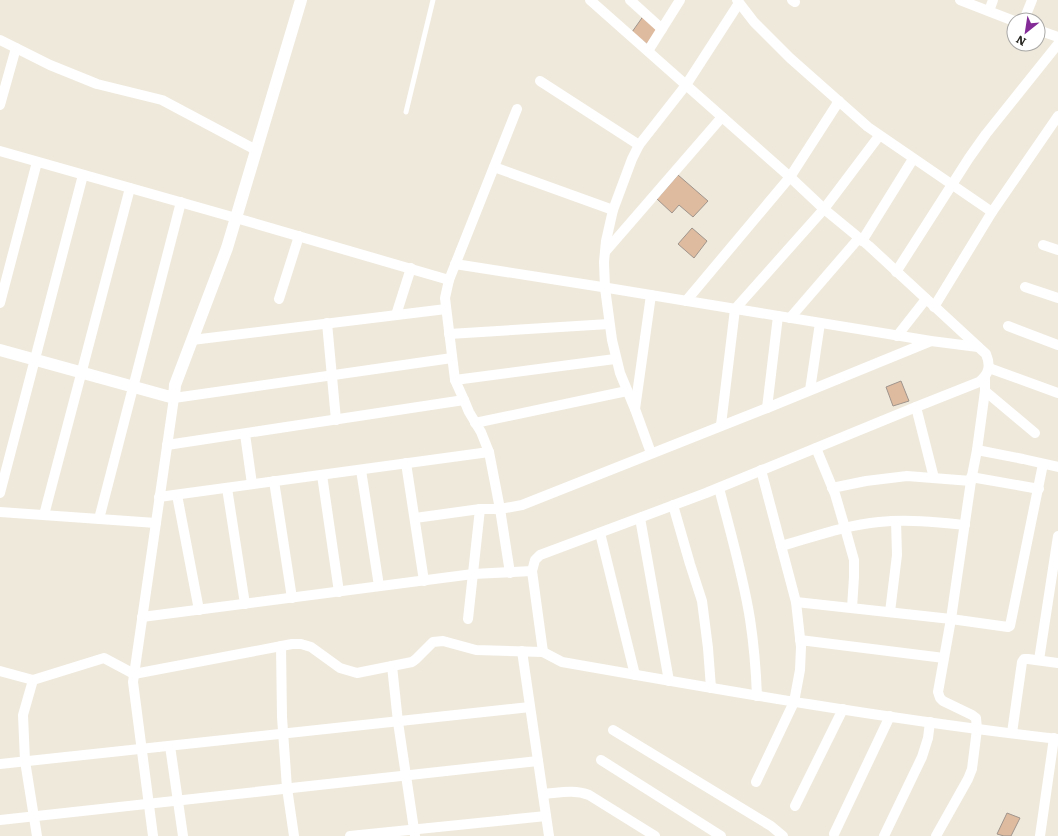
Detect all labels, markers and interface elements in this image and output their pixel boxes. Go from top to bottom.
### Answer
north arrow [1006,12,1046,52]
text: N [1013,32,1028,51]

